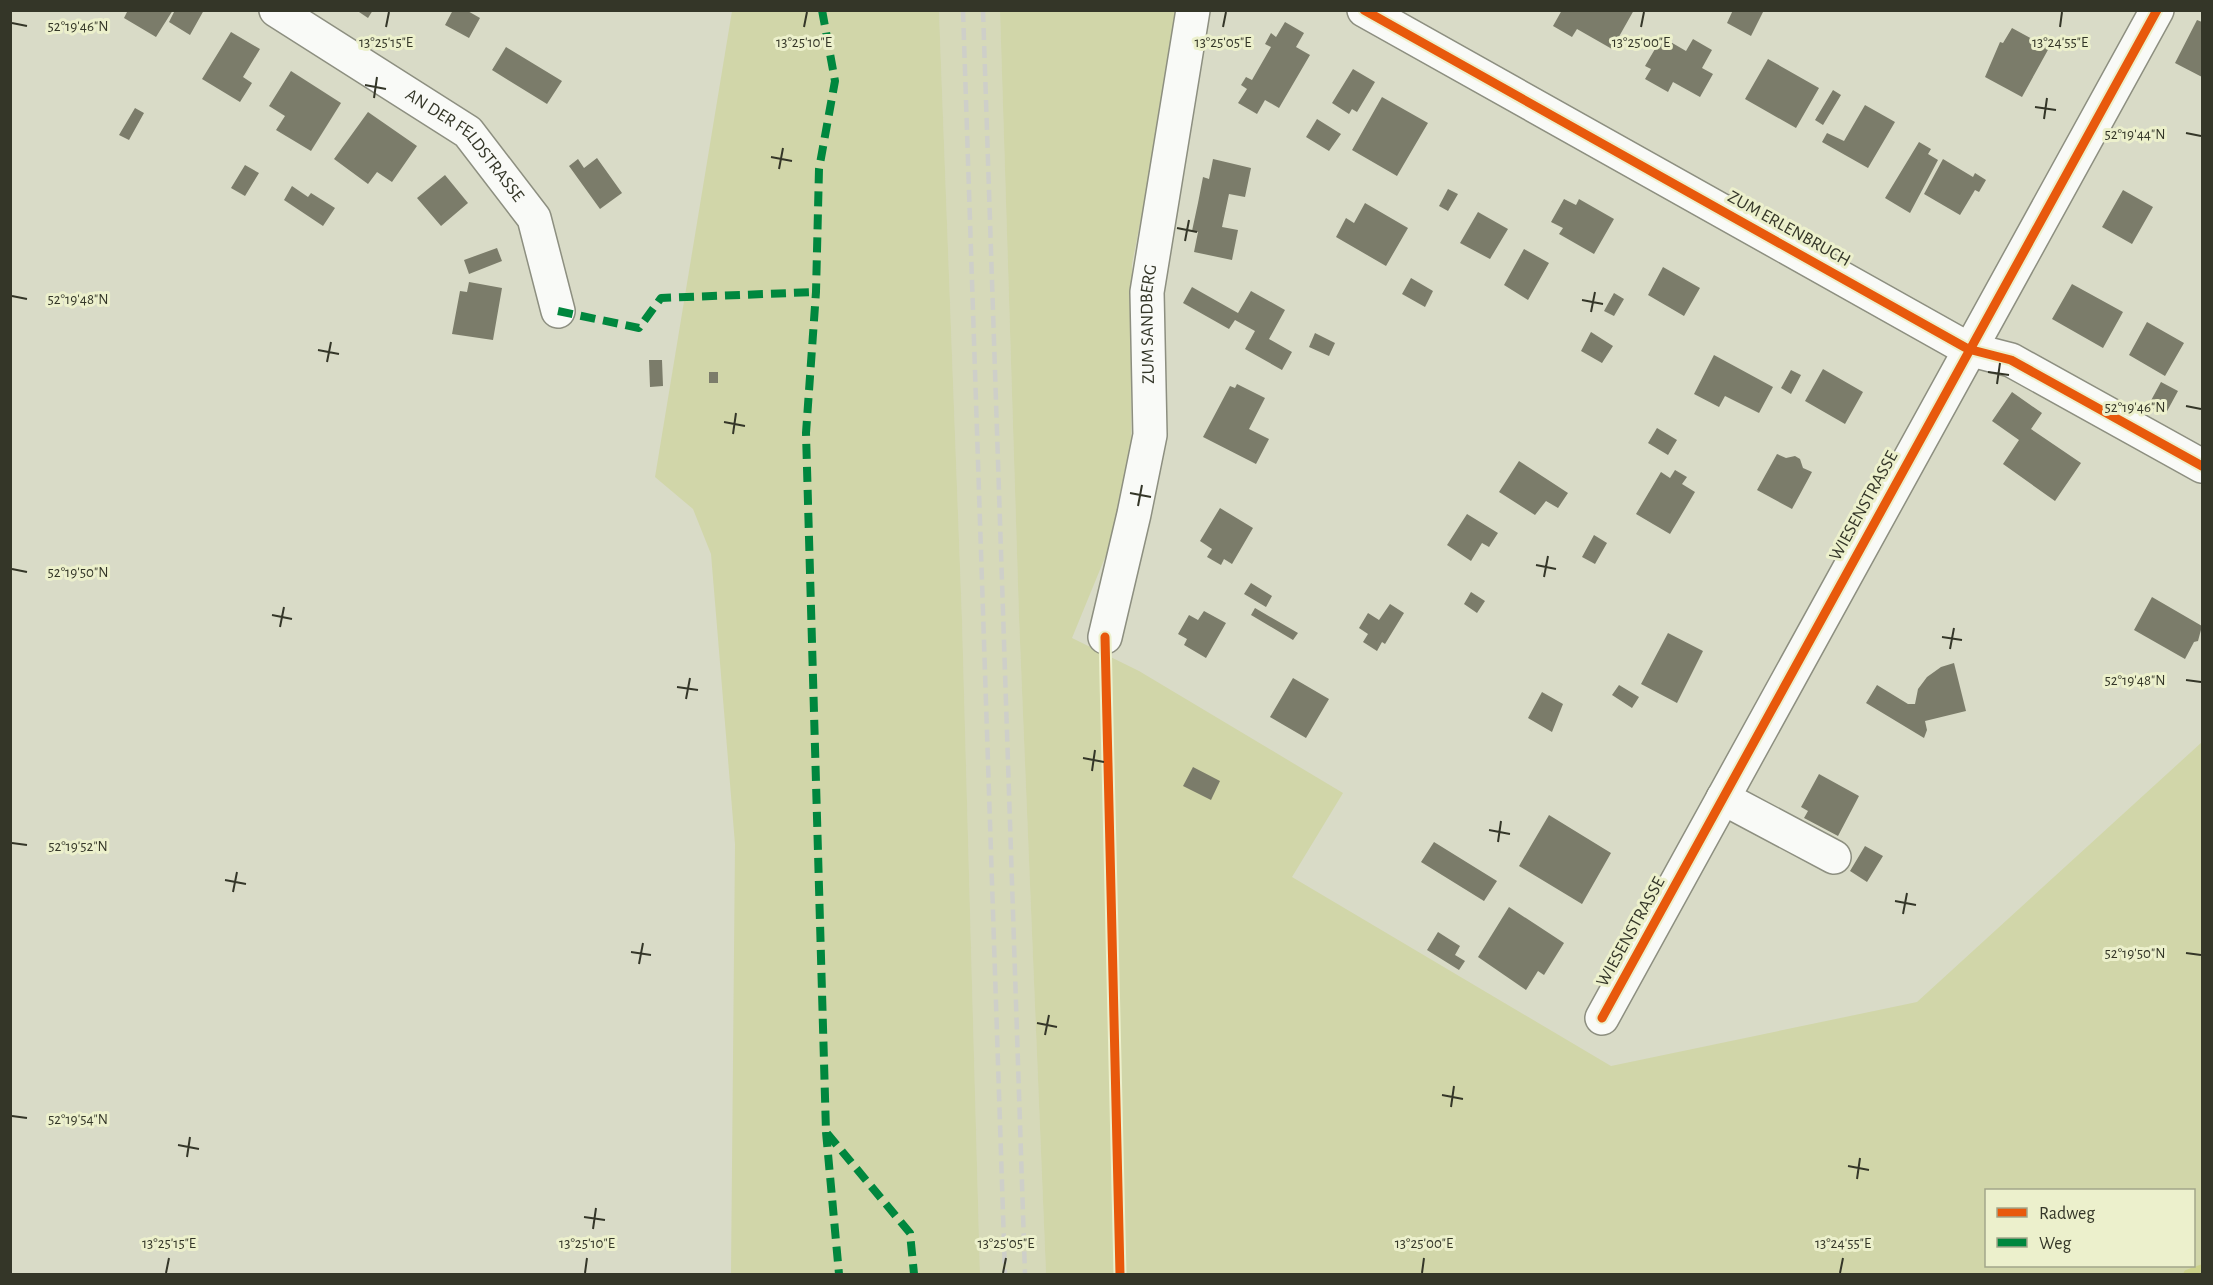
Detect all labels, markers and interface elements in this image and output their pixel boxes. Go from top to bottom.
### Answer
text: 52°19'46"N [48,19,108,34]
text: 13°25'15"E [359,35,413,50]
text: 13°25'10"E [776,35,832,50]
text: 13°25'05"E [1195,35,1251,50]
text: 13°25'00"E [1612,35,1670,50]
text: 13°24'55"E [2032,35,2088,50]
street label: AN DER FELDSTRASSE [402,86,527,205]
text: 52°19'44"N [2104,127,2166,142]
street label: ZUM ERLENBRUCH [1725,188,1853,270]
street label: ZUM SANDBERG [1138,263,1160,384]
text: 52°19'48"N [48,292,108,307]
text: 52°19'46"N [2105,400,2165,415]
street label: WIESENSTRASSE [1827,448,1902,564]
text: 52°19'50"N [48,565,108,580]
text: 52°19'48"N [2105,673,2165,688]
text: 52°19'52"N [48,839,108,854]
street label: WIESENSTRASSE [1594,874,1669,990]
text: 52°19'50"N [2105,946,2165,961]
text: 52°19'54"N [48,1112,108,1127]
legend [1985,1189,2195,1267]
text: Radweg [2039,1205,2095,1223]
text: Weg [2039,1235,2071,1253]
text: 13°25'15"E [142,1236,196,1251]
text: 13°25'10"E [559,1236,615,1251]
text: 13°25'05"E [978,1236,1034,1251]
text: 13°25'00"E [1395,1236,1453,1251]
text: 13°24'55"E [1815,1236,1871,1251]

